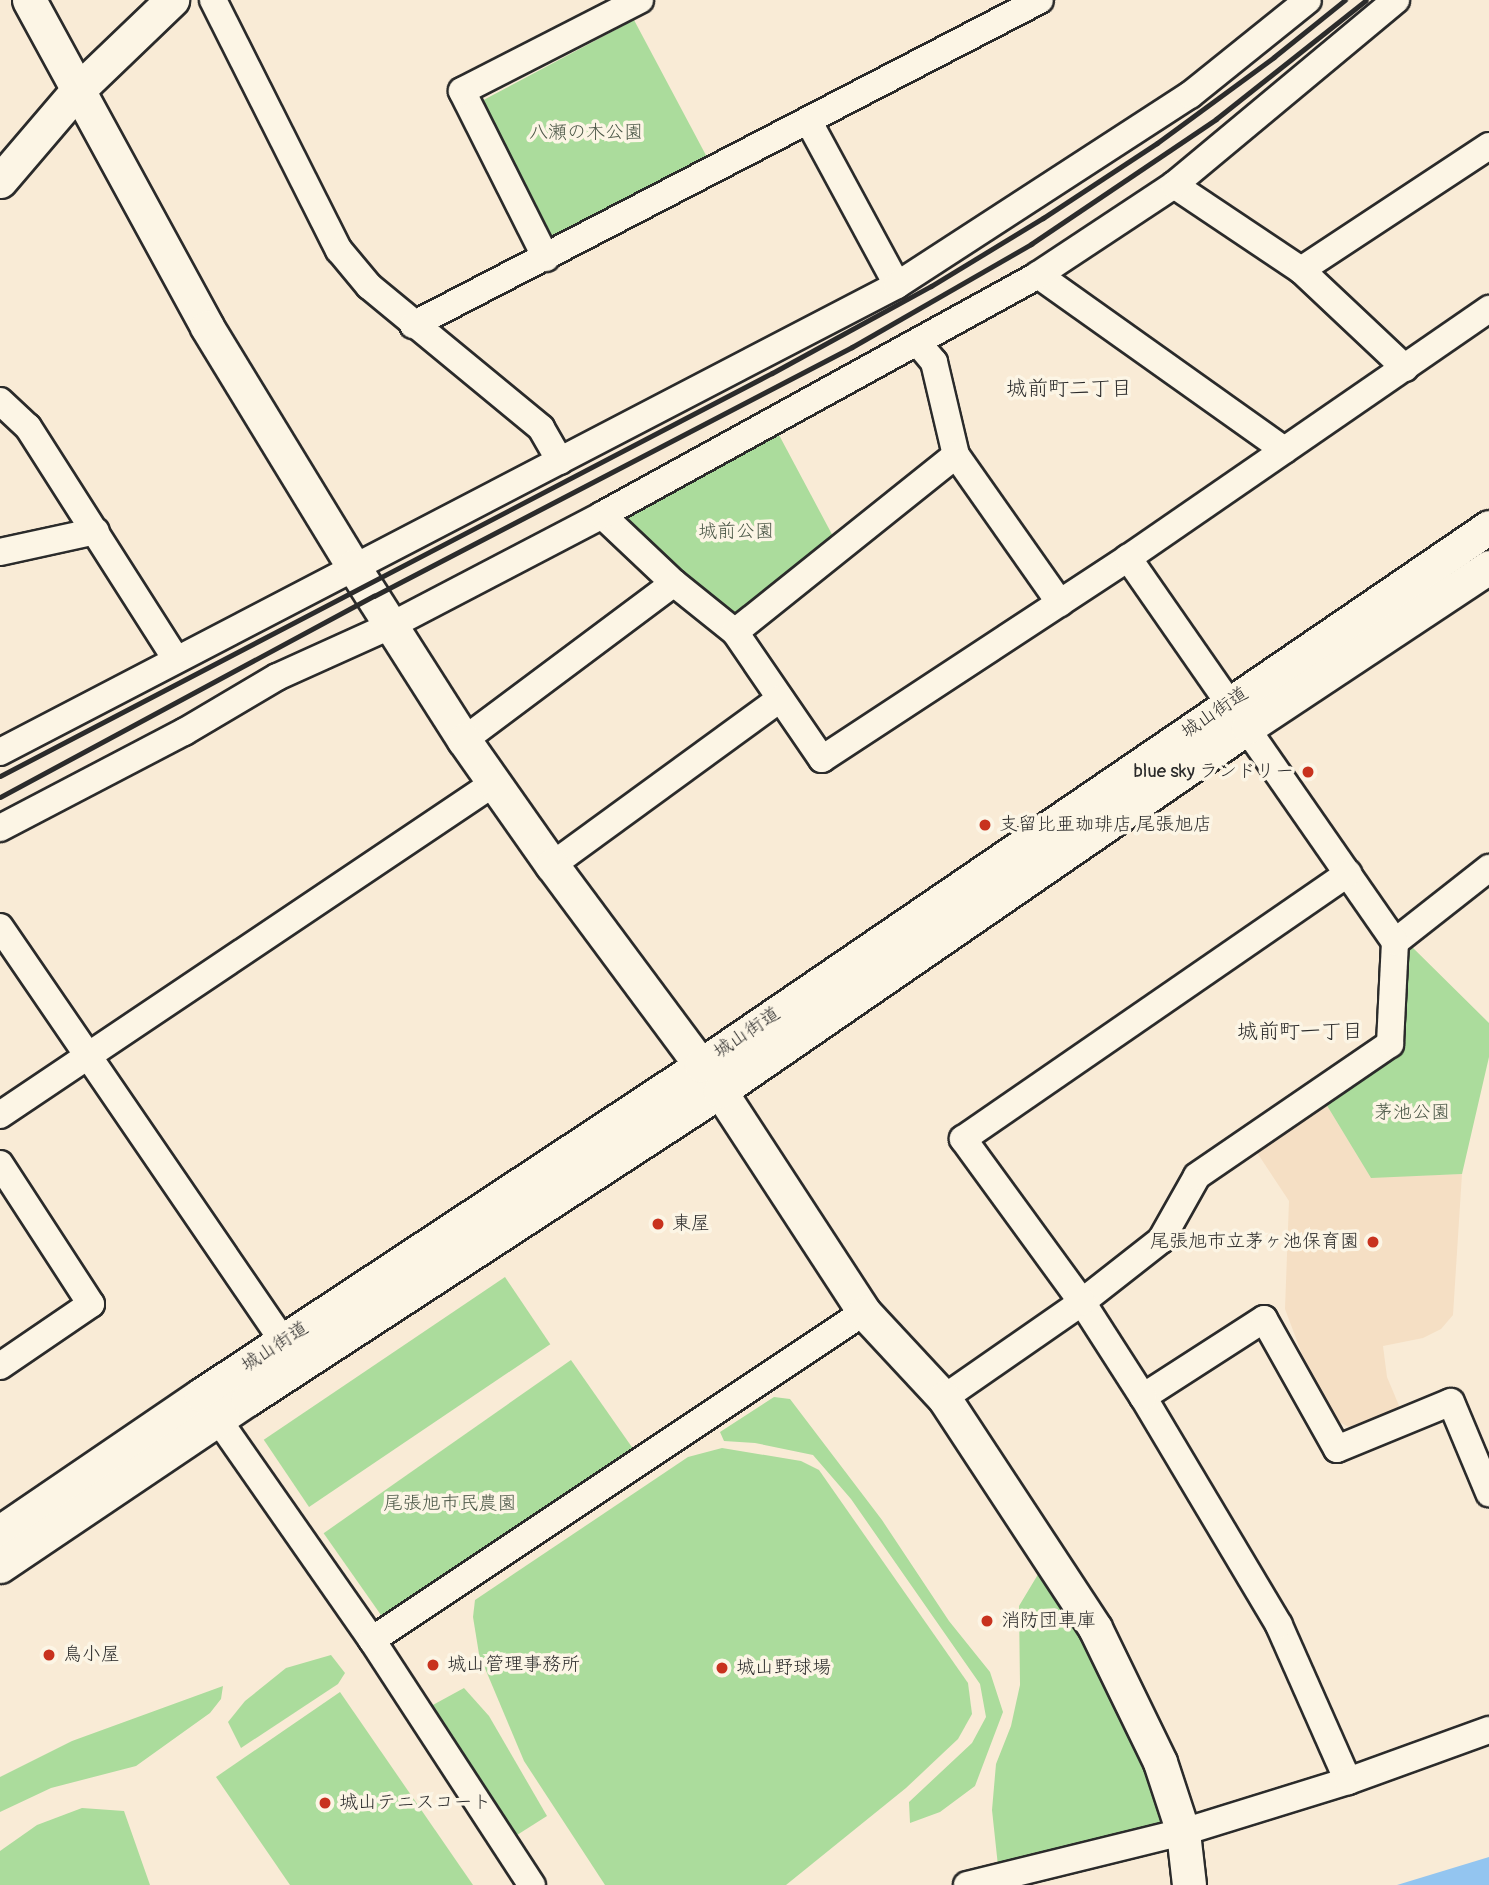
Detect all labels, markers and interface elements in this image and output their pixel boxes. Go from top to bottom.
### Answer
park label: 八瀬の木公園 [529,122,643,144]
district label: 城前町二丁目 [1006,376,1132,402]
park label: 城前公園 [698,521,774,543]
street label: 城山街道 [1177,682,1253,744]
place label: blue sky ランドリー [1133,761,1294,783]
marker: blue sky ランドリー [1300,764,1316,780]
place label: 支留比亜珈琲店 尾張旭店 [999,814,1212,836]
marker: 支留比亜珈琲店 尾張旭店 [977,817,993,833]
street label: 城山街道 [709,1002,785,1064]
district label: 城前町一丁目 [1237,1019,1363,1045]
park label: 茅池公園 [1374,1102,1450,1124]
place label: 東屋 [672,1213,710,1235]
marker: 東屋 [650,1216,666,1232]
place label: 尾張旭市立茅ヶ池保育園 [1150,1231,1359,1253]
marker: 尾張旭市立茅ヶ池保育園 [1365,1234,1381,1250]
street label: 城山街道 [237,1317,313,1377]
park label: 尾張旭市民農園 [384,1493,516,1515]
place label: 消防団車庫 [1001,1610,1096,1632]
marker: 消防団車庫 [979,1613,995,1629]
place label: 鳥小屋 [63,1644,120,1666]
marker: 鳥小屋 [41,1647,57,1663]
place label: 城山管理事務所 [447,1654,580,1676]
marker: 城山管理事務所 [425,1657,441,1673]
place label: 城山野球場 [736,1657,831,1679]
marker: 城山野球場 [714,1660,730,1676]
place label: 城山テニスコート [339,1792,491,1814]
marker: 城山テニスコート [317,1795,333,1811]

